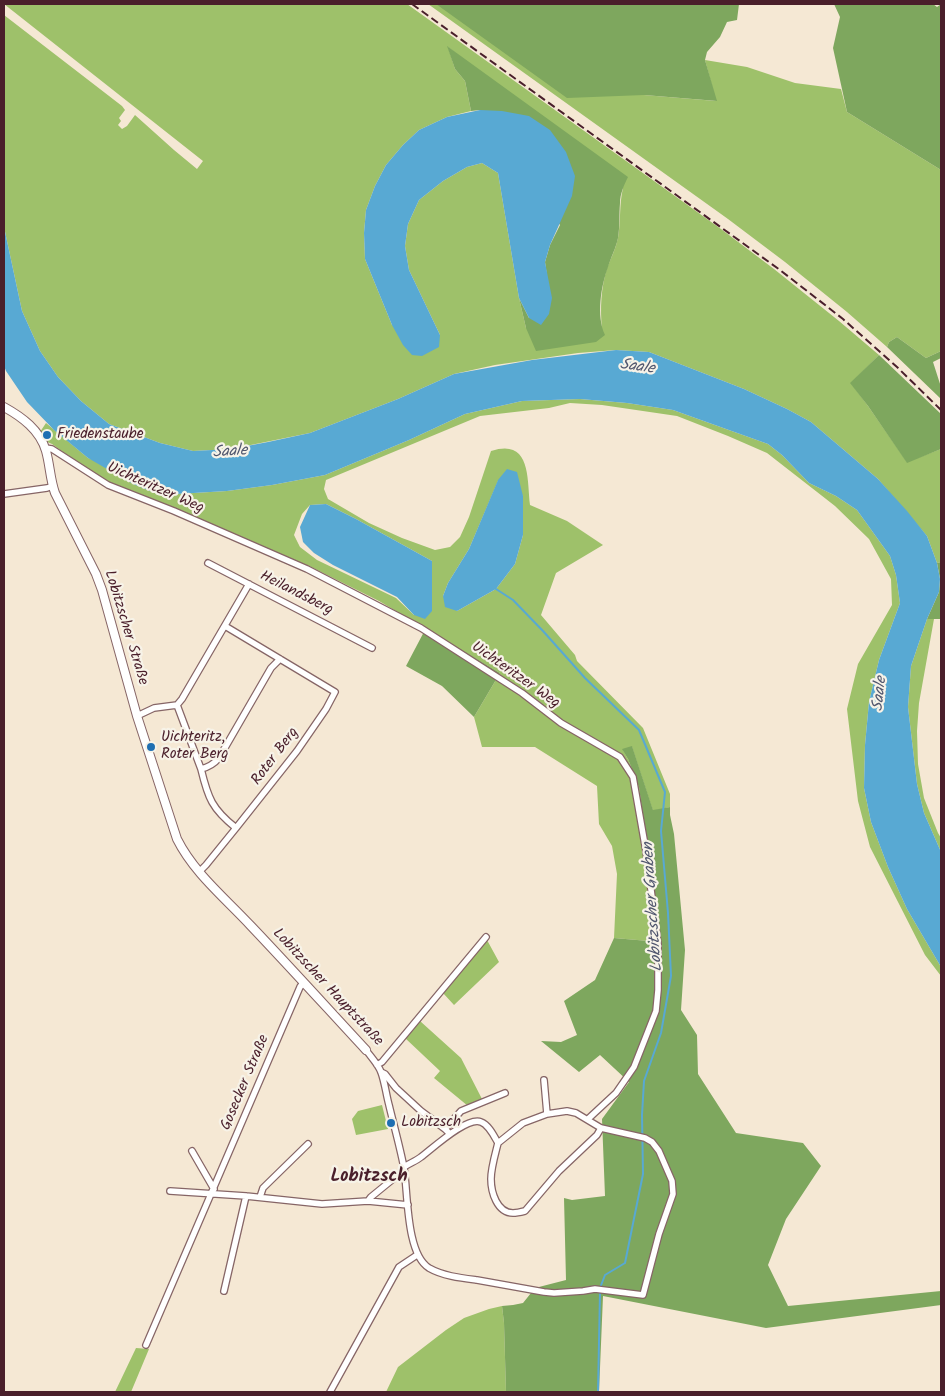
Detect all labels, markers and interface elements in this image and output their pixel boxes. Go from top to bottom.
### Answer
water label: Saale [619,356,655,380]
place label: Friedenstaube [57,426,143,444]
marker: Friedenstaube [41,429,53,441]
water label: Saale [212,442,248,464]
street label: Uichteritzer Weg [104,460,206,518]
street label: Lobitzscher Straße [99,568,151,688]
street label: Heilandsberg [256,568,336,620]
street label: Uichteritzer Weg [467,639,563,713]
water label: Saale [870,676,892,712]
street label: Roter Berg [249,725,303,789]
place label: Uichteritz, Roter Berg [161,729,228,764]
marker: Uichteritz, Roter Berg [145,741,157,753]
water label: Lobitzscher Graben [640,842,668,972]
street label: Lobitzscher Hauptstraße [268,925,386,1051]
street label: Gosecker Straße [218,1033,274,1133]
place label: Lobitzsch [401,1114,461,1132]
marker: Lobitzsch [385,1117,397,1129]
district label: Lobitzsch [330,1167,408,1189]

